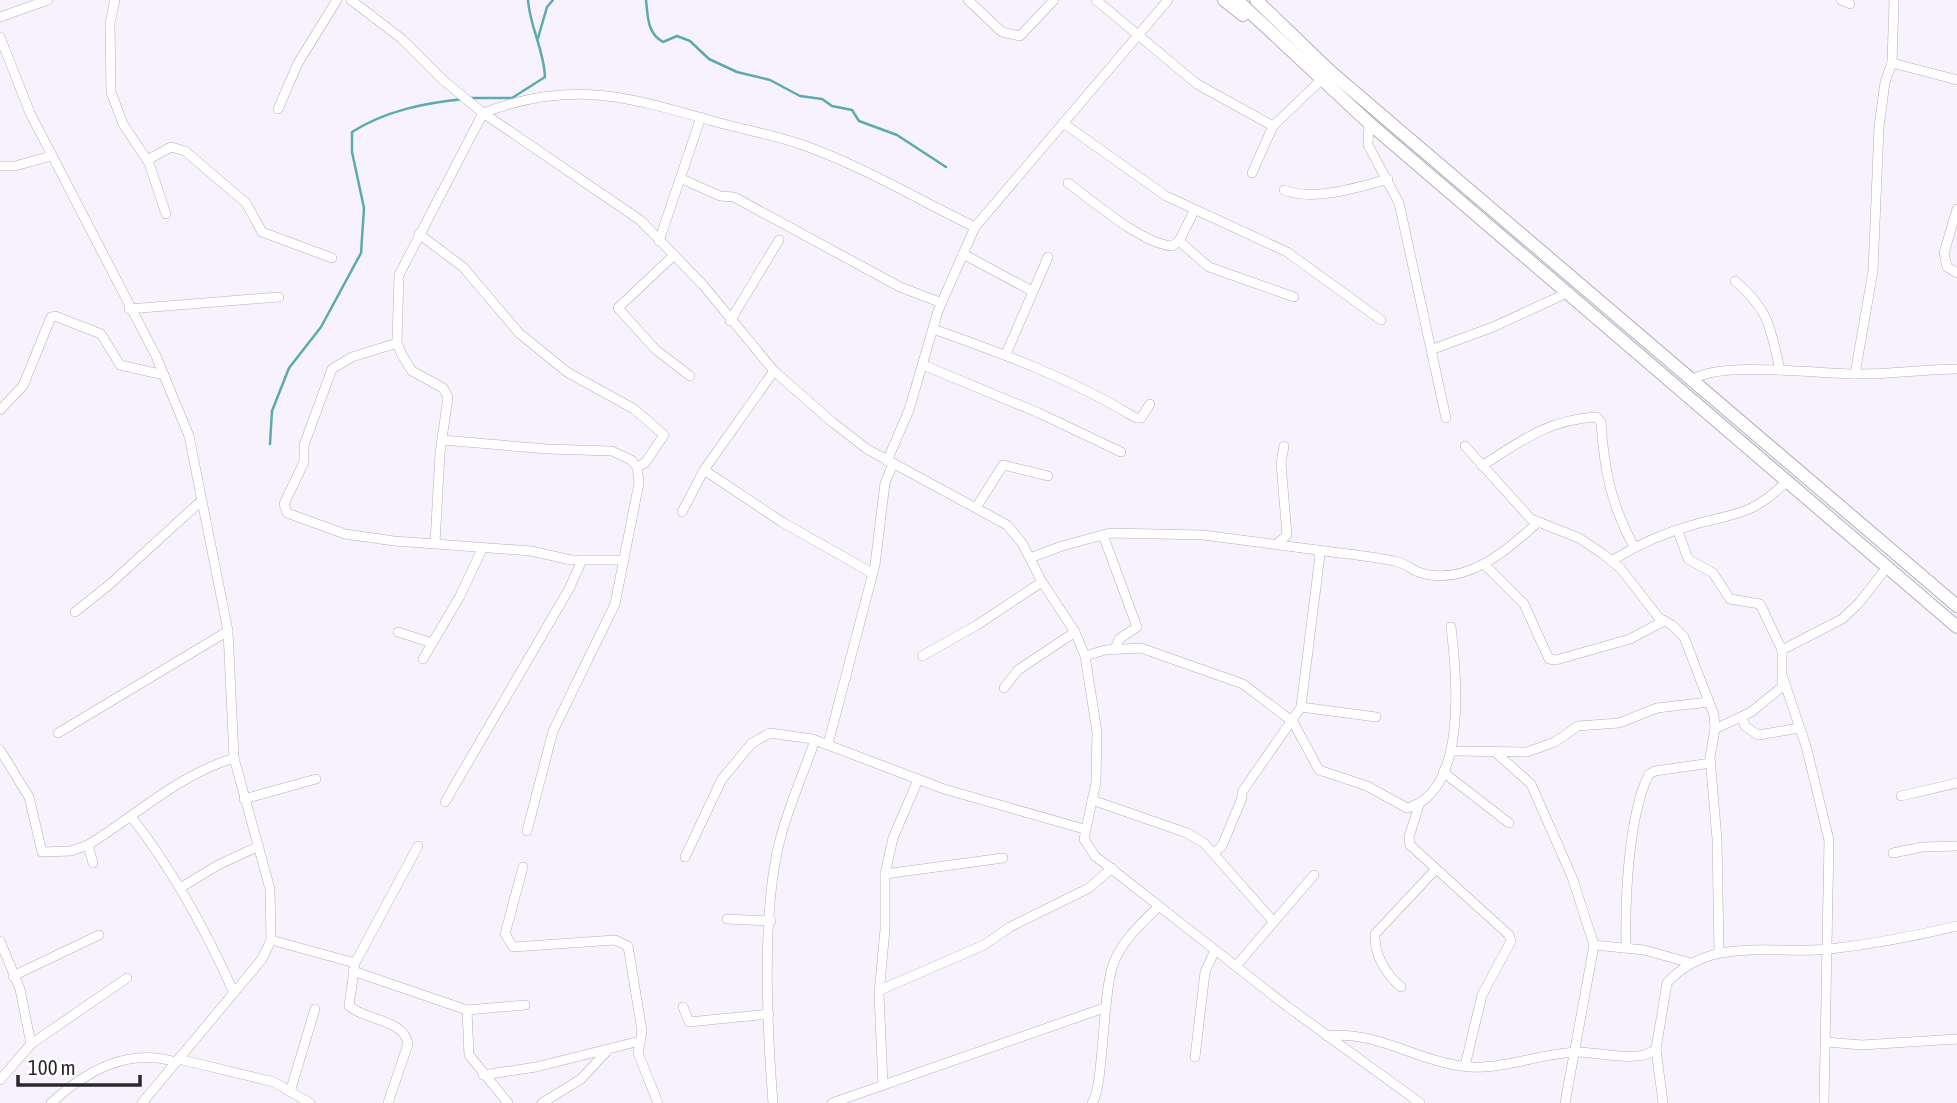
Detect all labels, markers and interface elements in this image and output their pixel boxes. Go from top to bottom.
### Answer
scale bar [18,1044,140,1088]
text: 100 m [28,1055,76,1079]

